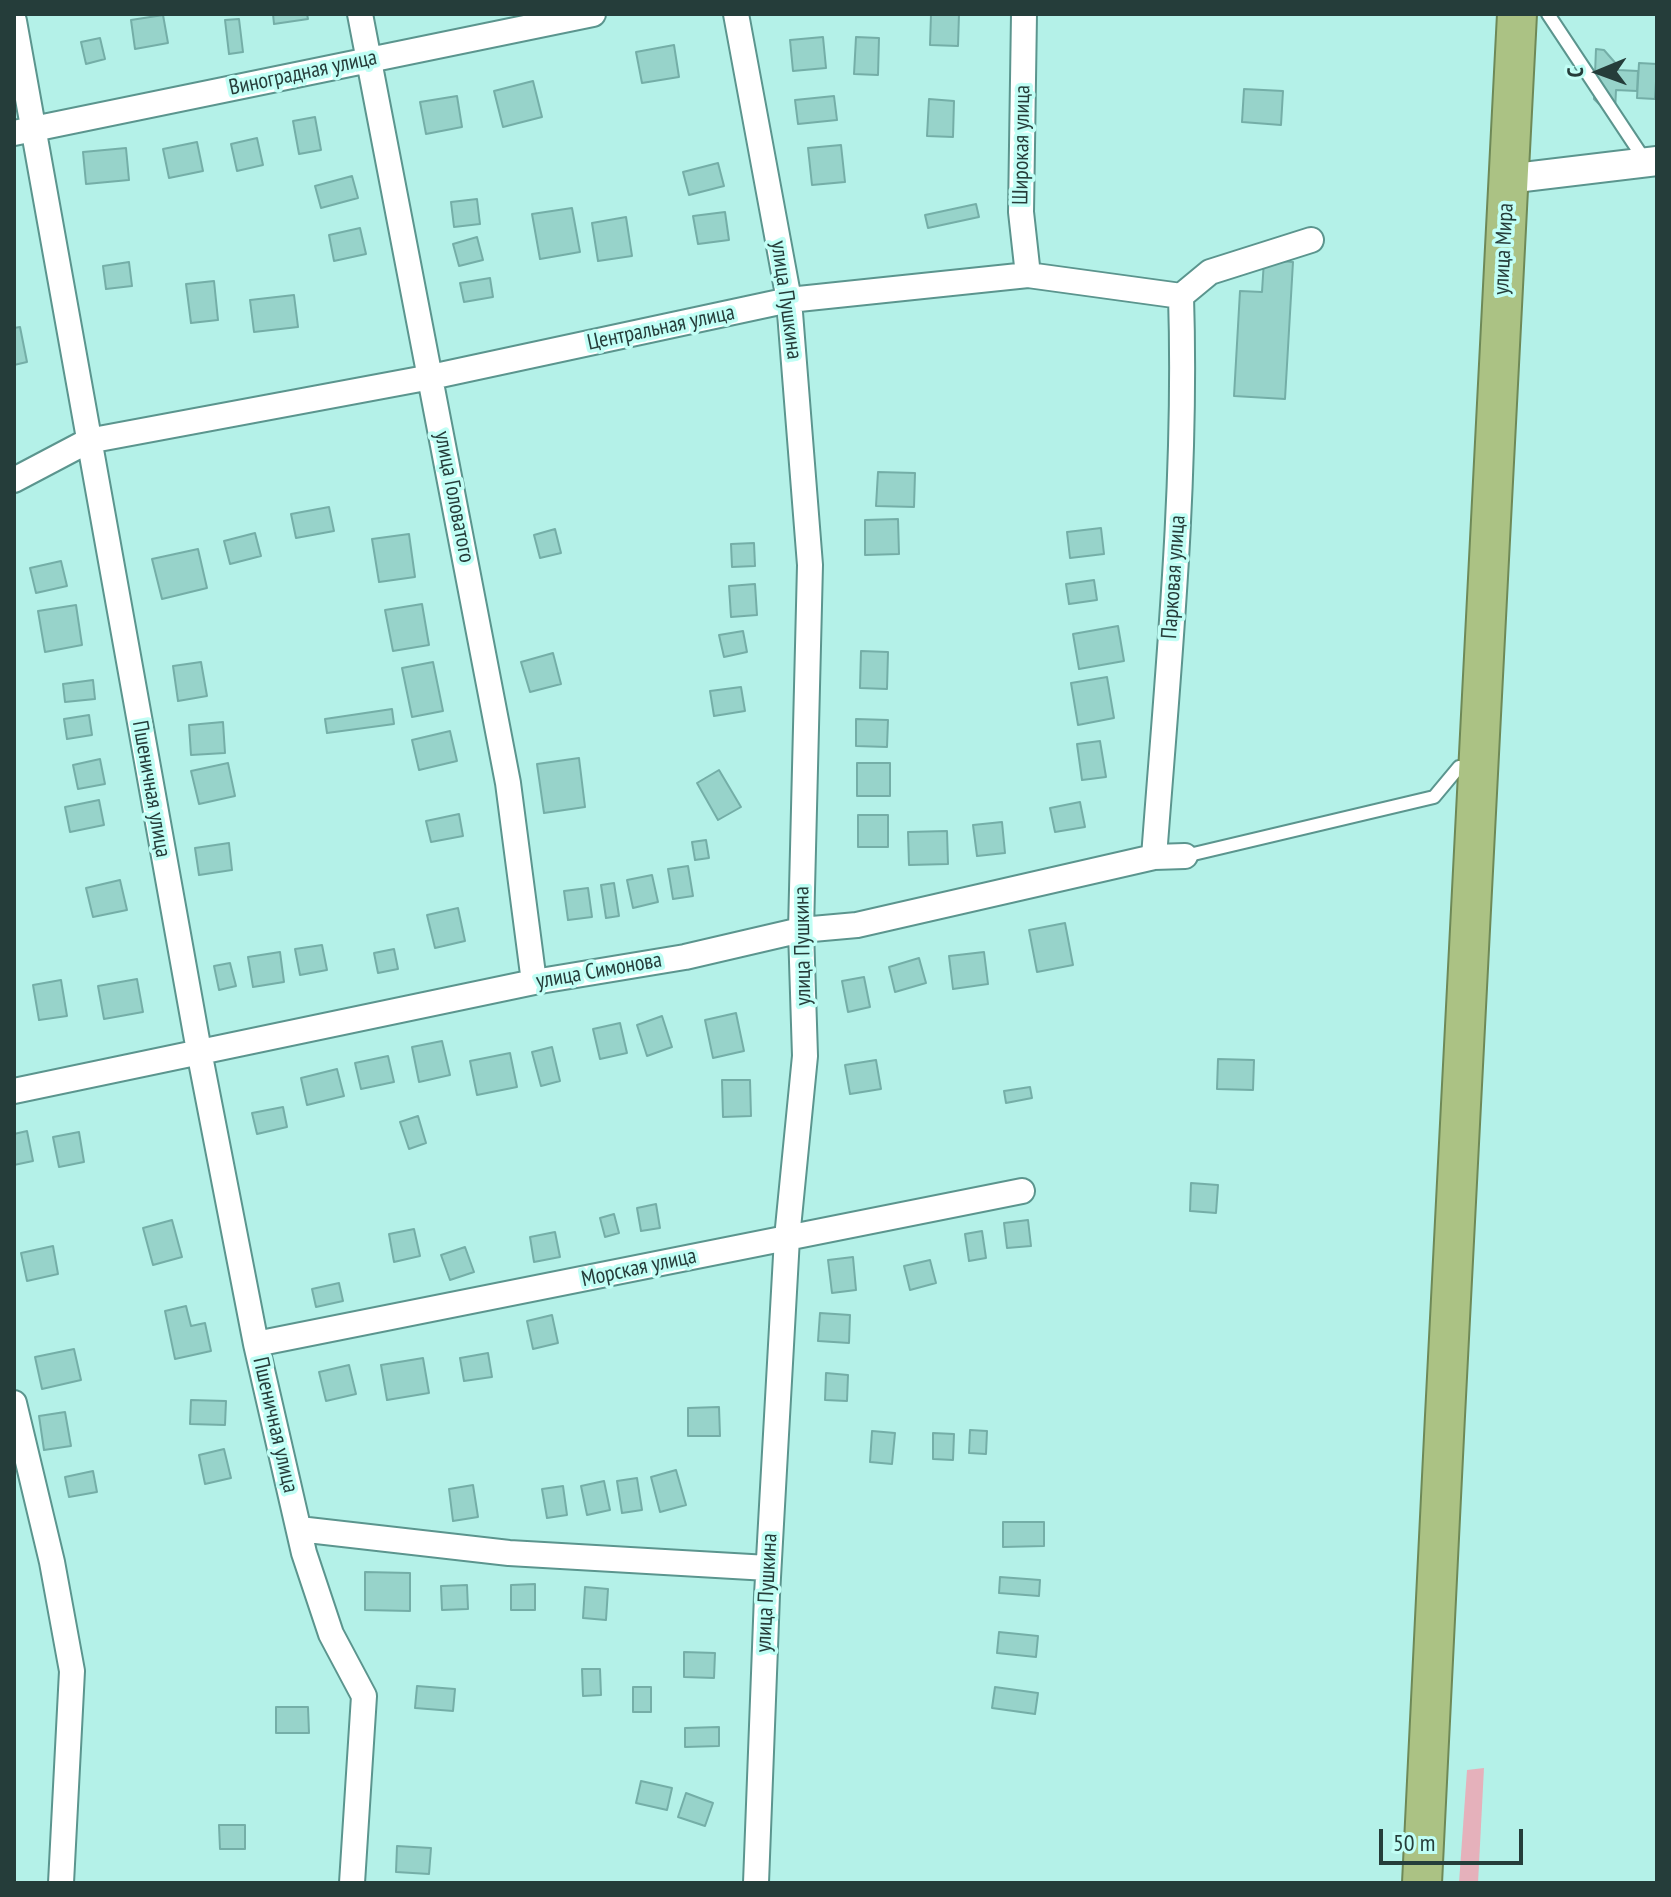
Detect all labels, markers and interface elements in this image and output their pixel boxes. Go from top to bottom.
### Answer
north arrow [1559,32,1639,112]
street label: Виноградная улица [227,44,379,102]
text: С [1561,67,1589,78]
street label: Широкая улица [1008,85,1036,205]
street label: улица Мира [1488,202,1520,296]
street label: улица Пушкина [765,239,807,361]
street label: Центральная улица [585,300,737,356]
street label: улица Головатого [428,429,480,565]
street label: Парковая улица [1157,514,1191,640]
street label: Пшеничная улица [126,719,176,859]
street label: улица Пушкина [789,886,817,1006]
street label: улица Симонова [534,947,664,995]
street label: Морская улица [579,1243,699,1293]
street label: Пшеничная улица [247,1355,303,1495]
street label: улица Пушкина [751,1533,783,1653]
scale bar [1383,1813,1527,1863]
text: 50 m [1393,1827,1435,1858]

